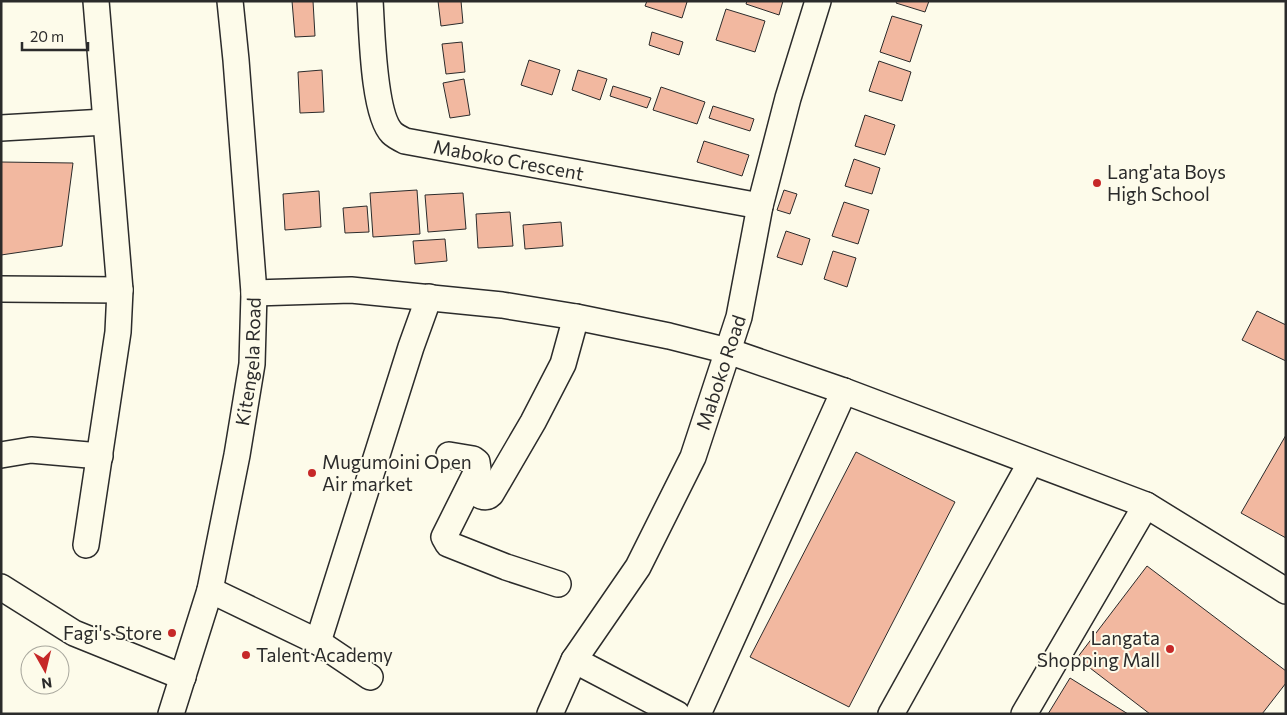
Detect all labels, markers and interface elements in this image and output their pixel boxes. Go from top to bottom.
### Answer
scale bar [22,20,89,52]
text: 20 m [30,27,64,45]
street label: Maboko Crescent [432,134,586,185]
place label: Lang'ata Boys High School [1107,160,1226,205]
marker: Lang'ata Boys High School [1091,177,1103,189]
street label: Kitengela Road [230,297,265,427]
street label: Maboko Road [691,312,750,433]
place label: Mugumoini Open Air market [322,450,472,495]
marker: Mugumoini Open Air market [306,467,318,479]
place label: Fagi's Store [63,621,162,644]
place label: Langata Shopping Mall [1037,626,1160,671]
marker: Fagi's Store [166,627,178,639]
place label: Talent Academy [256,643,393,666]
marker: Langata Shopping Mall [1164,643,1176,655]
north arrow [20,645,70,695]
marker: Talent Academy [240,649,252,661]
text: N [40,674,53,693]

